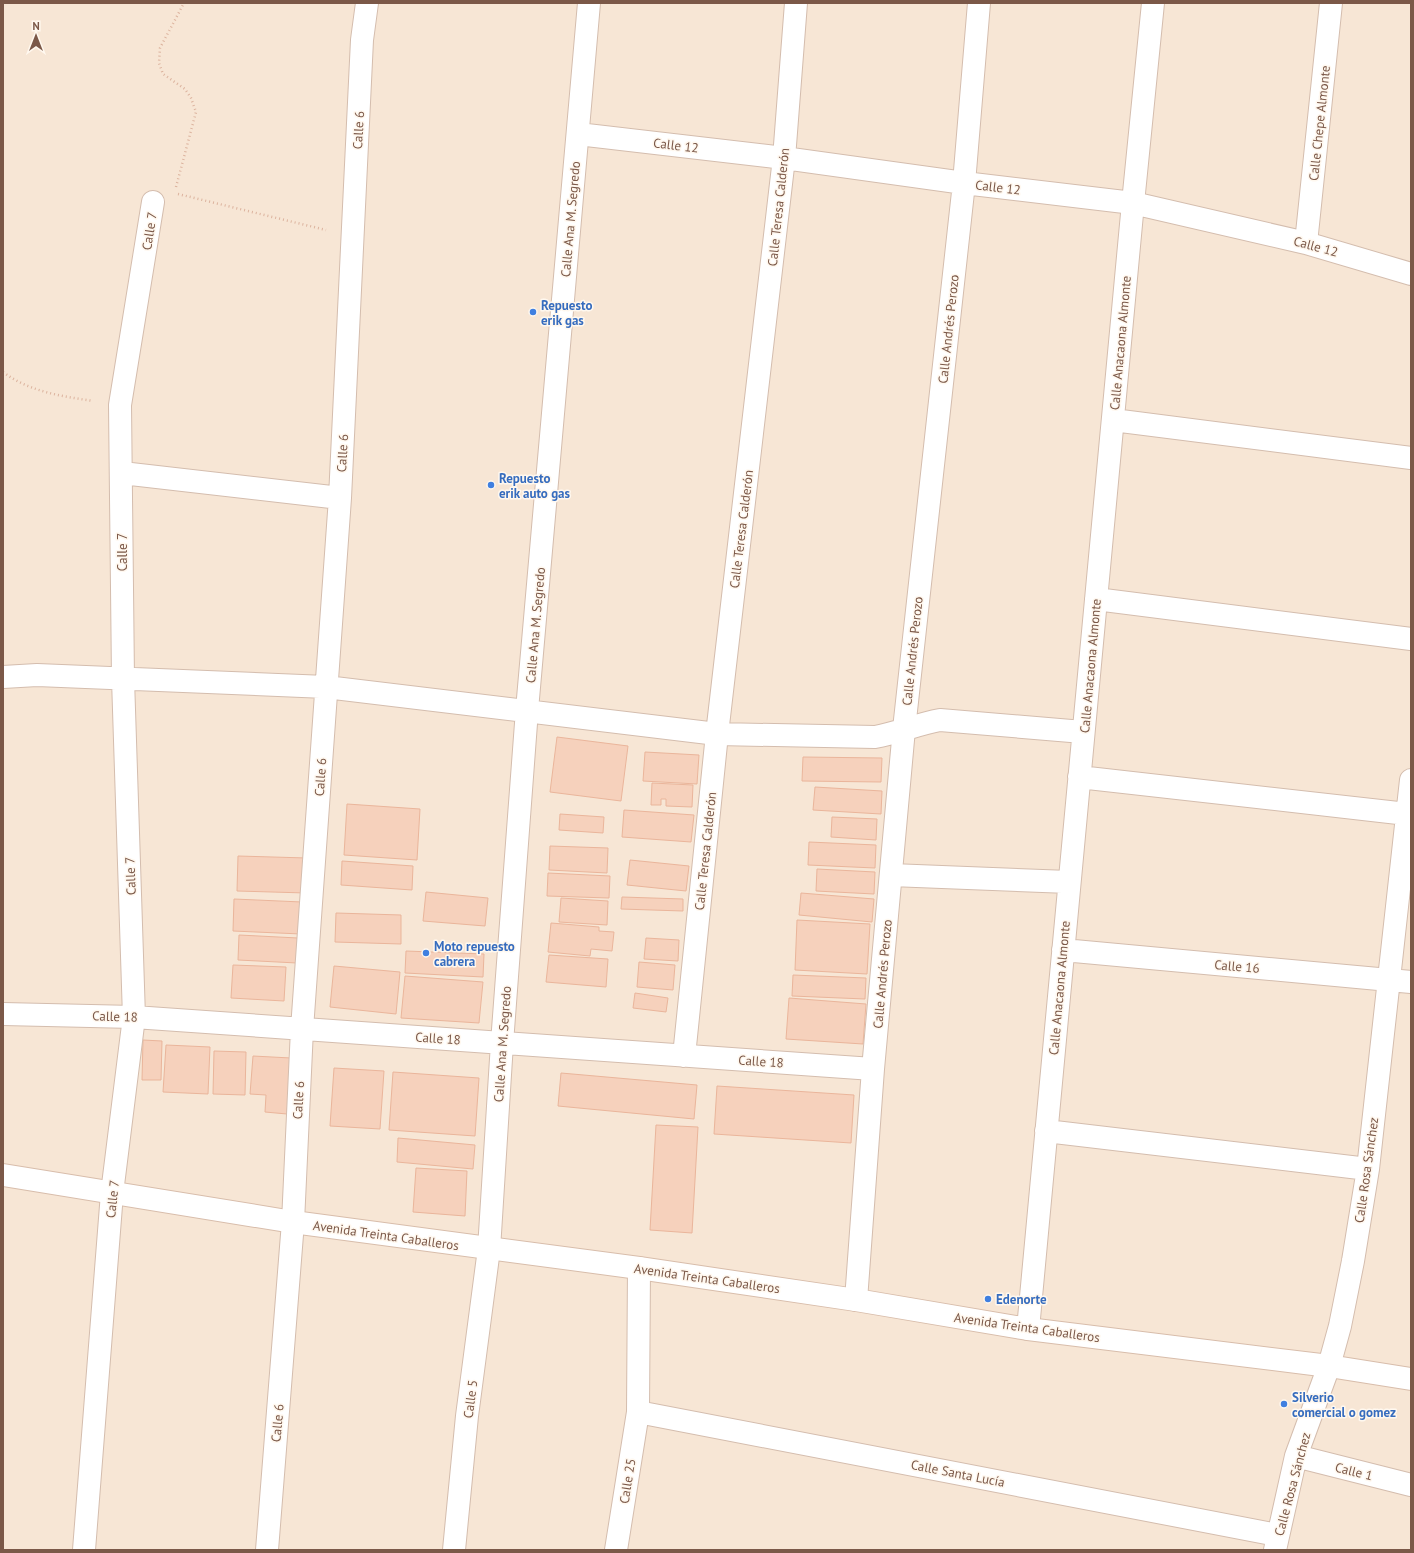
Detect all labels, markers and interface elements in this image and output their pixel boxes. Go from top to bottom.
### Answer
north arrow [16,16,56,56]
text: N [32,19,40,33]
street label: Calle Chepe Almonte [1305,64,1334,182]
street label: Calle 6 [349,110,368,150]
street label: Calle 12 [652,134,700,157]
street label: Calle Teresa Calderón [764,147,793,267]
street label: Calle Ana M. Segredo [557,160,584,278]
street label: Calle 12 [974,176,1022,199]
street label: Calle 7 [138,211,161,251]
street label: Calle 12 [1292,232,1340,261]
street label: Calle Andrés Perozo [934,274,963,385]
street label: Calle Anacaona Almonte [1106,275,1135,411]
place label: Repuesto erik gas [541,297,592,329]
marker: Repuesto erik gas [528,307,538,317]
street label: Calle 6 [333,433,352,473]
street label: Calle Teresa Calderón [726,469,757,589]
place label: Repuesto erik auto gas [499,470,571,502]
marker: Repuesto erik auto gas [486,480,496,490]
street label: Calle 7 [114,533,131,571]
street label: Calle Ana M. Segredo [522,566,549,684]
street label: Calle Andrés Perozo [898,596,927,707]
street label: Calle Anacaona Almonte [1076,598,1105,734]
street label: Calle 6 [311,757,330,797]
street label: Calle Teresa Calderón [691,791,720,911]
street label: Calle 7 [121,856,140,895]
street label: Calle Andrés Perozo [869,919,896,1029]
street label: Calle Anacaona Almonte [1045,920,1074,1056]
place label: Moto repuesto cabrera [434,938,515,970]
marker: Moto repuesto cabrera [421,948,431,958]
street label: Calle 16 [1214,956,1260,977]
street label: Calle Ana M. Segredo [490,985,515,1103]
street label: Calle 18 [92,1007,138,1026]
street label: Calle 18 [415,1028,461,1049]
street label: Calle 18 [738,1051,784,1072]
street label: Calle 6 [289,1080,308,1120]
street label: Calle Rosa Sánchez [1351,1116,1382,1224]
street label: Calle 7 [102,1179,123,1219]
street label: Avenida Treinta Caballeros [312,1217,460,1254]
street label: Avenida Treinta Caballeros [633,1260,781,1297]
place label: Edenorte [996,1291,1047,1308]
marker: Edenorte [983,1294,993,1304]
street label: Avenida Treinta Caballeros [953,1309,1101,1346]
street label: Calle 5 [460,1379,481,1419]
place label: Silverio comercial o gomez [1292,1389,1396,1421]
marker: Silverio comercial o gomez [1279,1399,1289,1409]
street label: Calle 6 [267,1403,288,1443]
street label: Calle Rosa Sánchez [1270,1430,1315,1538]
street label: Calle Santa Lucía [909,1456,1006,1491]
street label: Calle 25 [616,1457,639,1505]
street label: Calle 1 [1333,1459,1375,1484]

